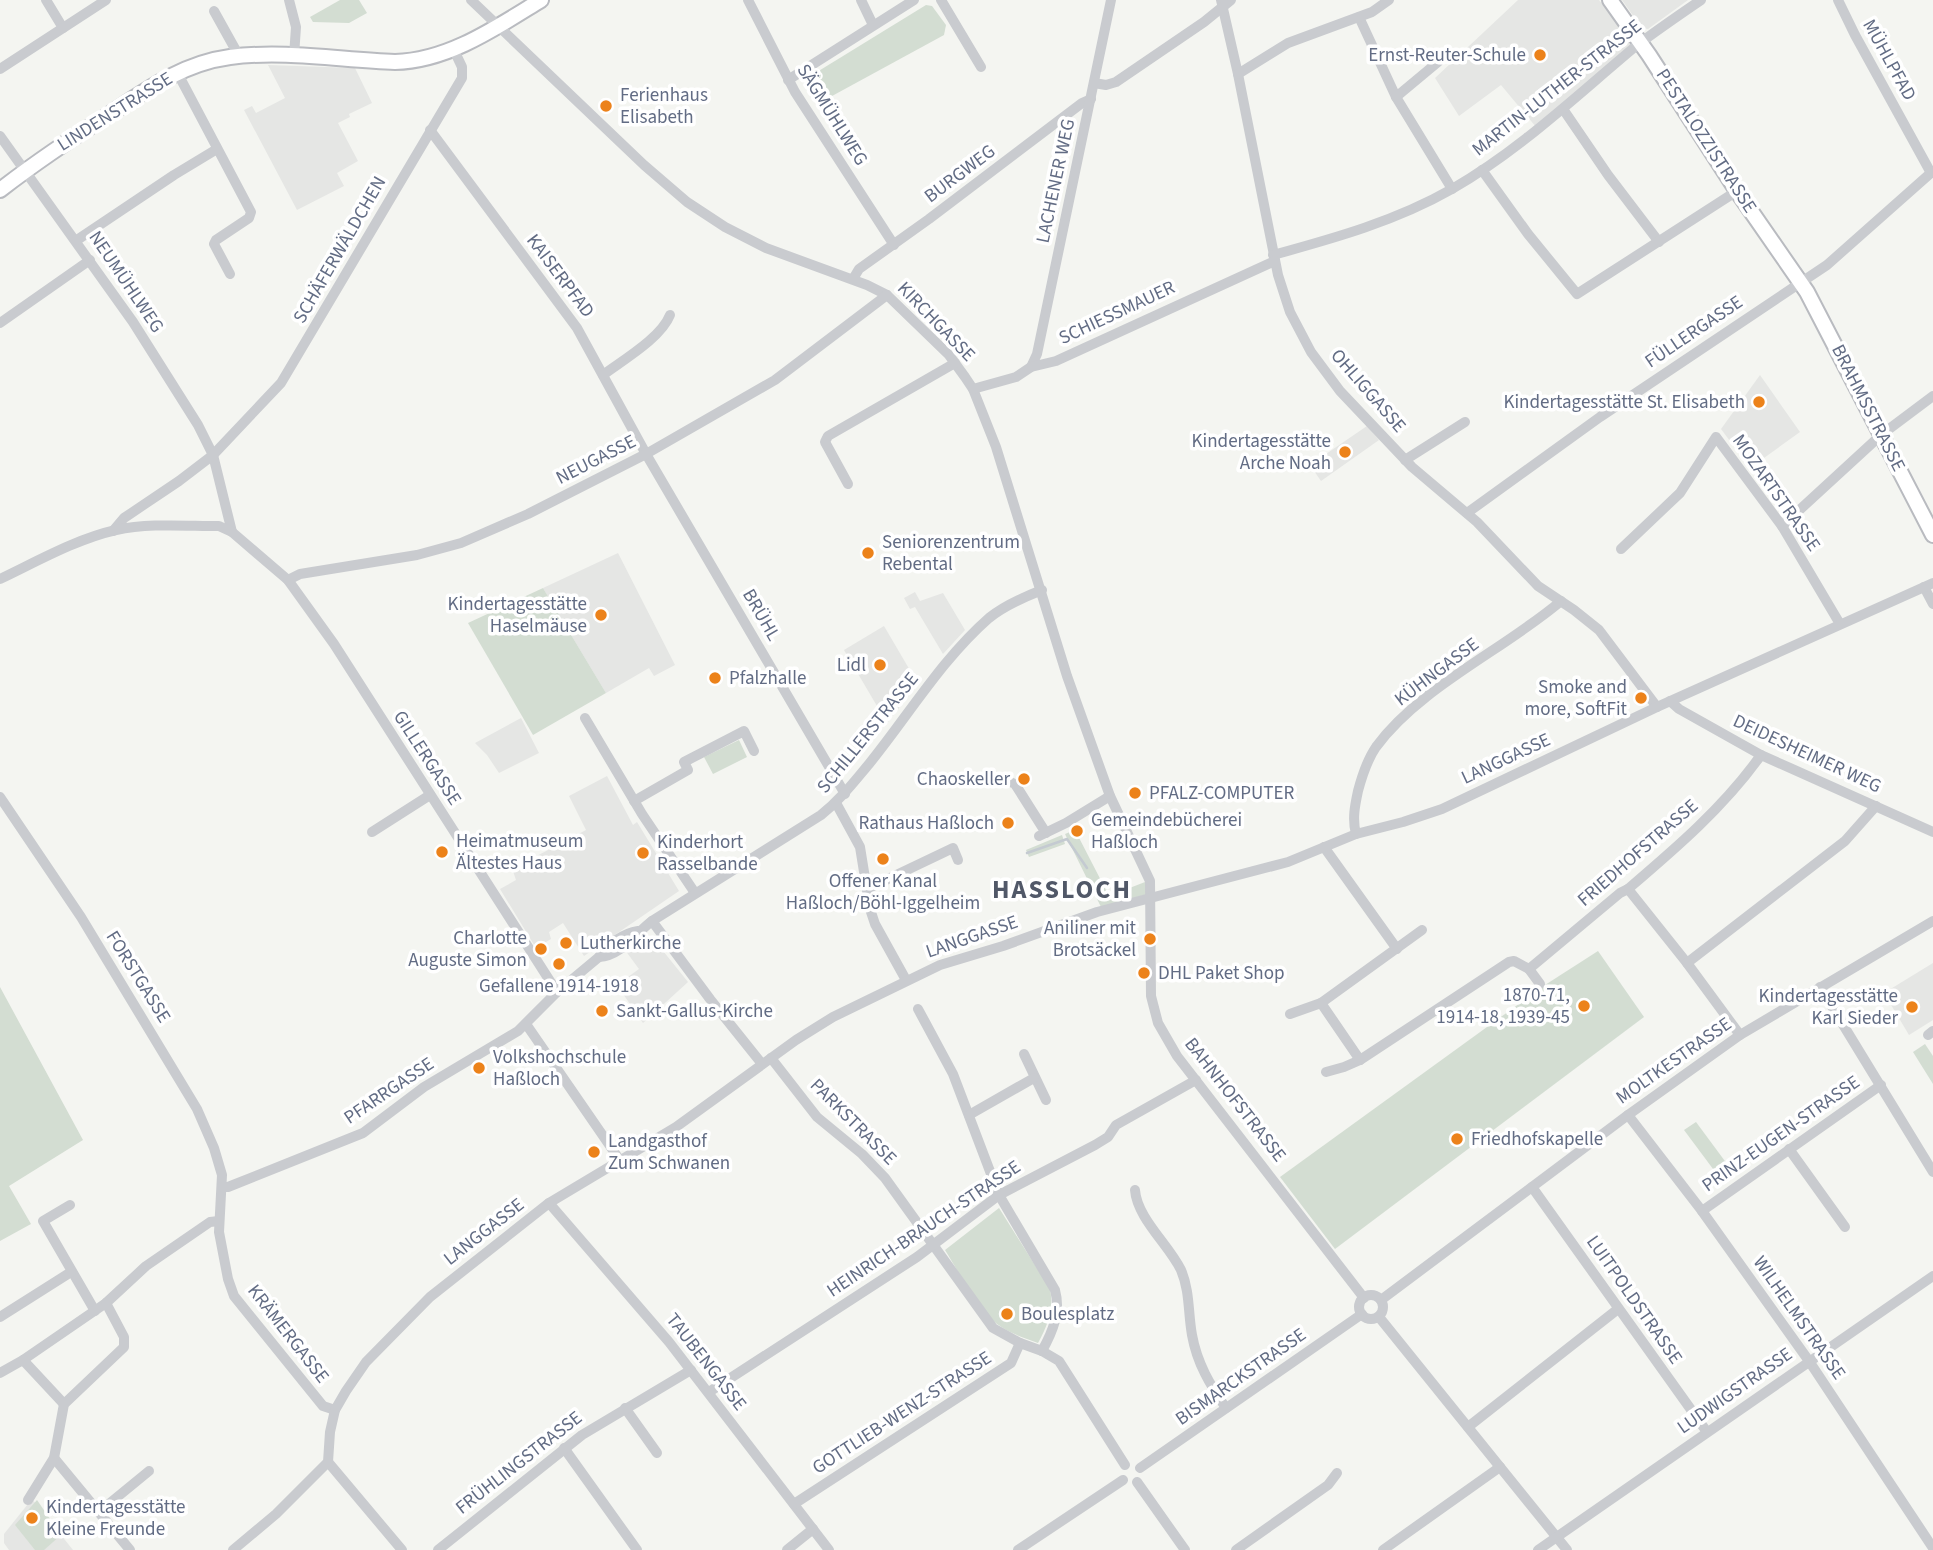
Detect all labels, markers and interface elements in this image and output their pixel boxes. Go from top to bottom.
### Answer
street label: MARTIN-LUTHER-STRASSE [1467,13,1647,163]
street label: MÜHLPFAD [1856,14,1922,106]
place label: Ernst-Reuter-Schule [1368,42,1526,69]
marker: Ernst-Reuter-Schule [1532,47,1548,63]
street label: SÄGMÜHLWEG [790,59,874,171]
street label: PESTALOZZISTRASSE [1649,63,1763,219]
street label: LINDENSTRASSE [52,66,178,158]
place label: Ferienhaus Elisabeth [620,82,708,131]
marker: Ferienhaus Elisabeth [598,98,614,114]
street label: LACHENER WEG [1030,116,1082,246]
street label: BURGWEG [919,138,1001,210]
street label: SCHÄFERWÄLDCHEN [287,171,393,329]
street label: NEUMÜHLWEG [82,226,170,338]
street label: KAISERPFAD [520,229,600,323]
street label: SCHIESSMAUER [1054,274,1180,352]
street label: KIRCHGASSE [891,276,981,368]
street label: FÜLLERGASSE [1640,289,1748,375]
street label: BRAHMSSTRASSE [1824,340,1912,476]
street label: OHLIGGASSE [1324,343,1412,439]
place label: Kindertagesstätte St. Elisabeth [1503,389,1745,416]
marker: Kindertagesstätte St. Elisabeth [1751,394,1767,410]
street label: NEUGASSE [551,428,641,492]
place label: Kindertagesstätte Arche Noah [1192,428,1331,477]
street label: MOZARTSTRASSE [1725,429,1827,557]
marker: Kindertagesstätte Arche Noah [1337,444,1353,460]
place label: Seniorenzentrum Rebental [882,529,1020,578]
marker: Seniorenzentrum Rebental [860,545,876,561]
street label: BRÜHL [735,584,787,646]
place label: Kindertagesstätte Haselmäuse [448,591,587,640]
marker: Kindertagesstätte Haselmäuse [593,607,609,623]
street label: KÜHNGASSE [1389,631,1485,713]
place label: Lidl [837,652,866,679]
marker: Lidl [872,657,888,673]
place label: Pfalzhalle [729,665,806,692]
street label: SCHILLERSTRASSE [811,667,925,799]
marker: Pfalzhalle [707,670,723,686]
place label: Smoke and more, SoftFit [1524,674,1628,723]
marker: Smoke and more, SoftFit [1633,690,1649,706]
street label: GILLERGASSE [386,705,468,811]
street label: DEIDESHEIMER WEG [1728,708,1886,800]
street label: LANGGASSE [1457,727,1555,791]
place label: Chaoskeller [917,766,1010,793]
marker: Chaoskeller [1016,771,1032,787]
place label: PFALZ-COMPUTER [1149,780,1294,807]
marker: PFALZ-COMPUTER [1127,785,1143,801]
street label: FRIEDHOFSTRASSE [1572,793,1704,913]
place label: Gemeindebücherei Haßloch [1091,807,1242,856]
place label: Rathaus Haßloch [858,810,994,837]
marker: Rathaus Haßloch [1000,815,1016,831]
marker: Gemeindebücherei Haßloch [1069,823,1085,839]
place label: Heimatmuseum Ältestes Haus [456,828,584,877]
place label: Kinderhort Rasselbande [657,829,758,878]
marker: Heimatmuseum Ältestes Haus [434,844,450,860]
marker: Kinderhort Rasselbande [635,845,651,861]
marker: Offener Kanal Haßloch/Böhl-Iggelheim [875,851,891,867]
place label: Offener Kanal Haßloch/Böhl-Iggelheim [786,868,980,917]
district label: HASSLOCH [992,871,1132,908]
street label: LANGGASSE [922,909,1022,965]
place label: Aniliner mit Brotsäckel [1044,915,1137,964]
place label: Charlotte Auguste Simon [408,925,527,974]
street label: FORSTGASSE [99,926,177,1028]
place label: Lutherkirche [580,930,681,957]
marker: Aniliner mit Brotsäckel [1142,931,1158,947]
marker: Lutherkirche [558,935,574,951]
marker: Charlotte Auguste Simon [533,941,549,957]
marker: Gefallene 1914-1918 [551,956,567,972]
place label: DHL Paket Shop [1158,960,1284,987]
marker: DHL Paket Shop [1136,965,1152,981]
place label: Gefallene 1914-1918 [479,973,639,1000]
place label: 1870-71, 1914-18, 1939-45 [1436,982,1570,1031]
place label: Kindertagesstätte Karl Sieder [1759,983,1898,1032]
place label: Sankt-Gallus-Kirche [616,998,773,1025]
marker: 1870-71, 1914-18, 1939-45 [1576,998,1592,1014]
marker: Kindertagesstätte Karl Sieder [1904,999,1920,1015]
marker: Sankt-Gallus-Kirche [594,1003,610,1019]
street label: MOLTKESTRASSE [1611,1011,1737,1111]
street label: BAHNHOFSTRASSE [1178,1032,1292,1168]
place label: Volkshochschule Haßloch [493,1044,626,1093]
street label: PFARRGASSE [339,1051,439,1131]
marker: Volkshochschule Haßloch [471,1060,487,1076]
street label: PRINZ-EUGEN-STRASSE [1697,1069,1865,1199]
street label: PARKSTRASSE [804,1073,902,1171]
place label: Friedhofskapelle [1471,1126,1603,1153]
place label: Landgasthof Zum Schwanen [608,1128,730,1177]
marker: Friedhofskapelle [1449,1131,1465,1147]
marker: Landgasthof Zum Schwanen [586,1144,602,1160]
street label: HEINRICH-BRAUCH-STRASSE [822,1154,1026,1304]
street label: LANGGASSE [438,1192,530,1272]
street label: LUITPOLDSTRASSE [1580,1230,1688,1370]
street label: WILHELMSTRASSE [1746,1251,1852,1385]
street label: KRÄMERGASSE [241,1279,335,1389]
place label: Boulesplatz [1021,1301,1114,1328]
marker: Boulesplatz [999,1306,1015,1322]
street label: TAUBENGASSE [659,1308,753,1416]
street label: BISMARCKSTRASSE [1170,1322,1312,1432]
street label: LUDWIGSTRASSE [1672,1341,1798,1441]
street label: GOTTLIEB-WENZ-STRASSE [807,1345,997,1481]
street label: FRÜHLINGSTRASSE [450,1405,588,1521]
place label: Kindertagesstätte Kleine Freunde [46,1494,185,1543]
marker: Kindertagesstätte Kleine Freunde [24,1510,40,1526]

